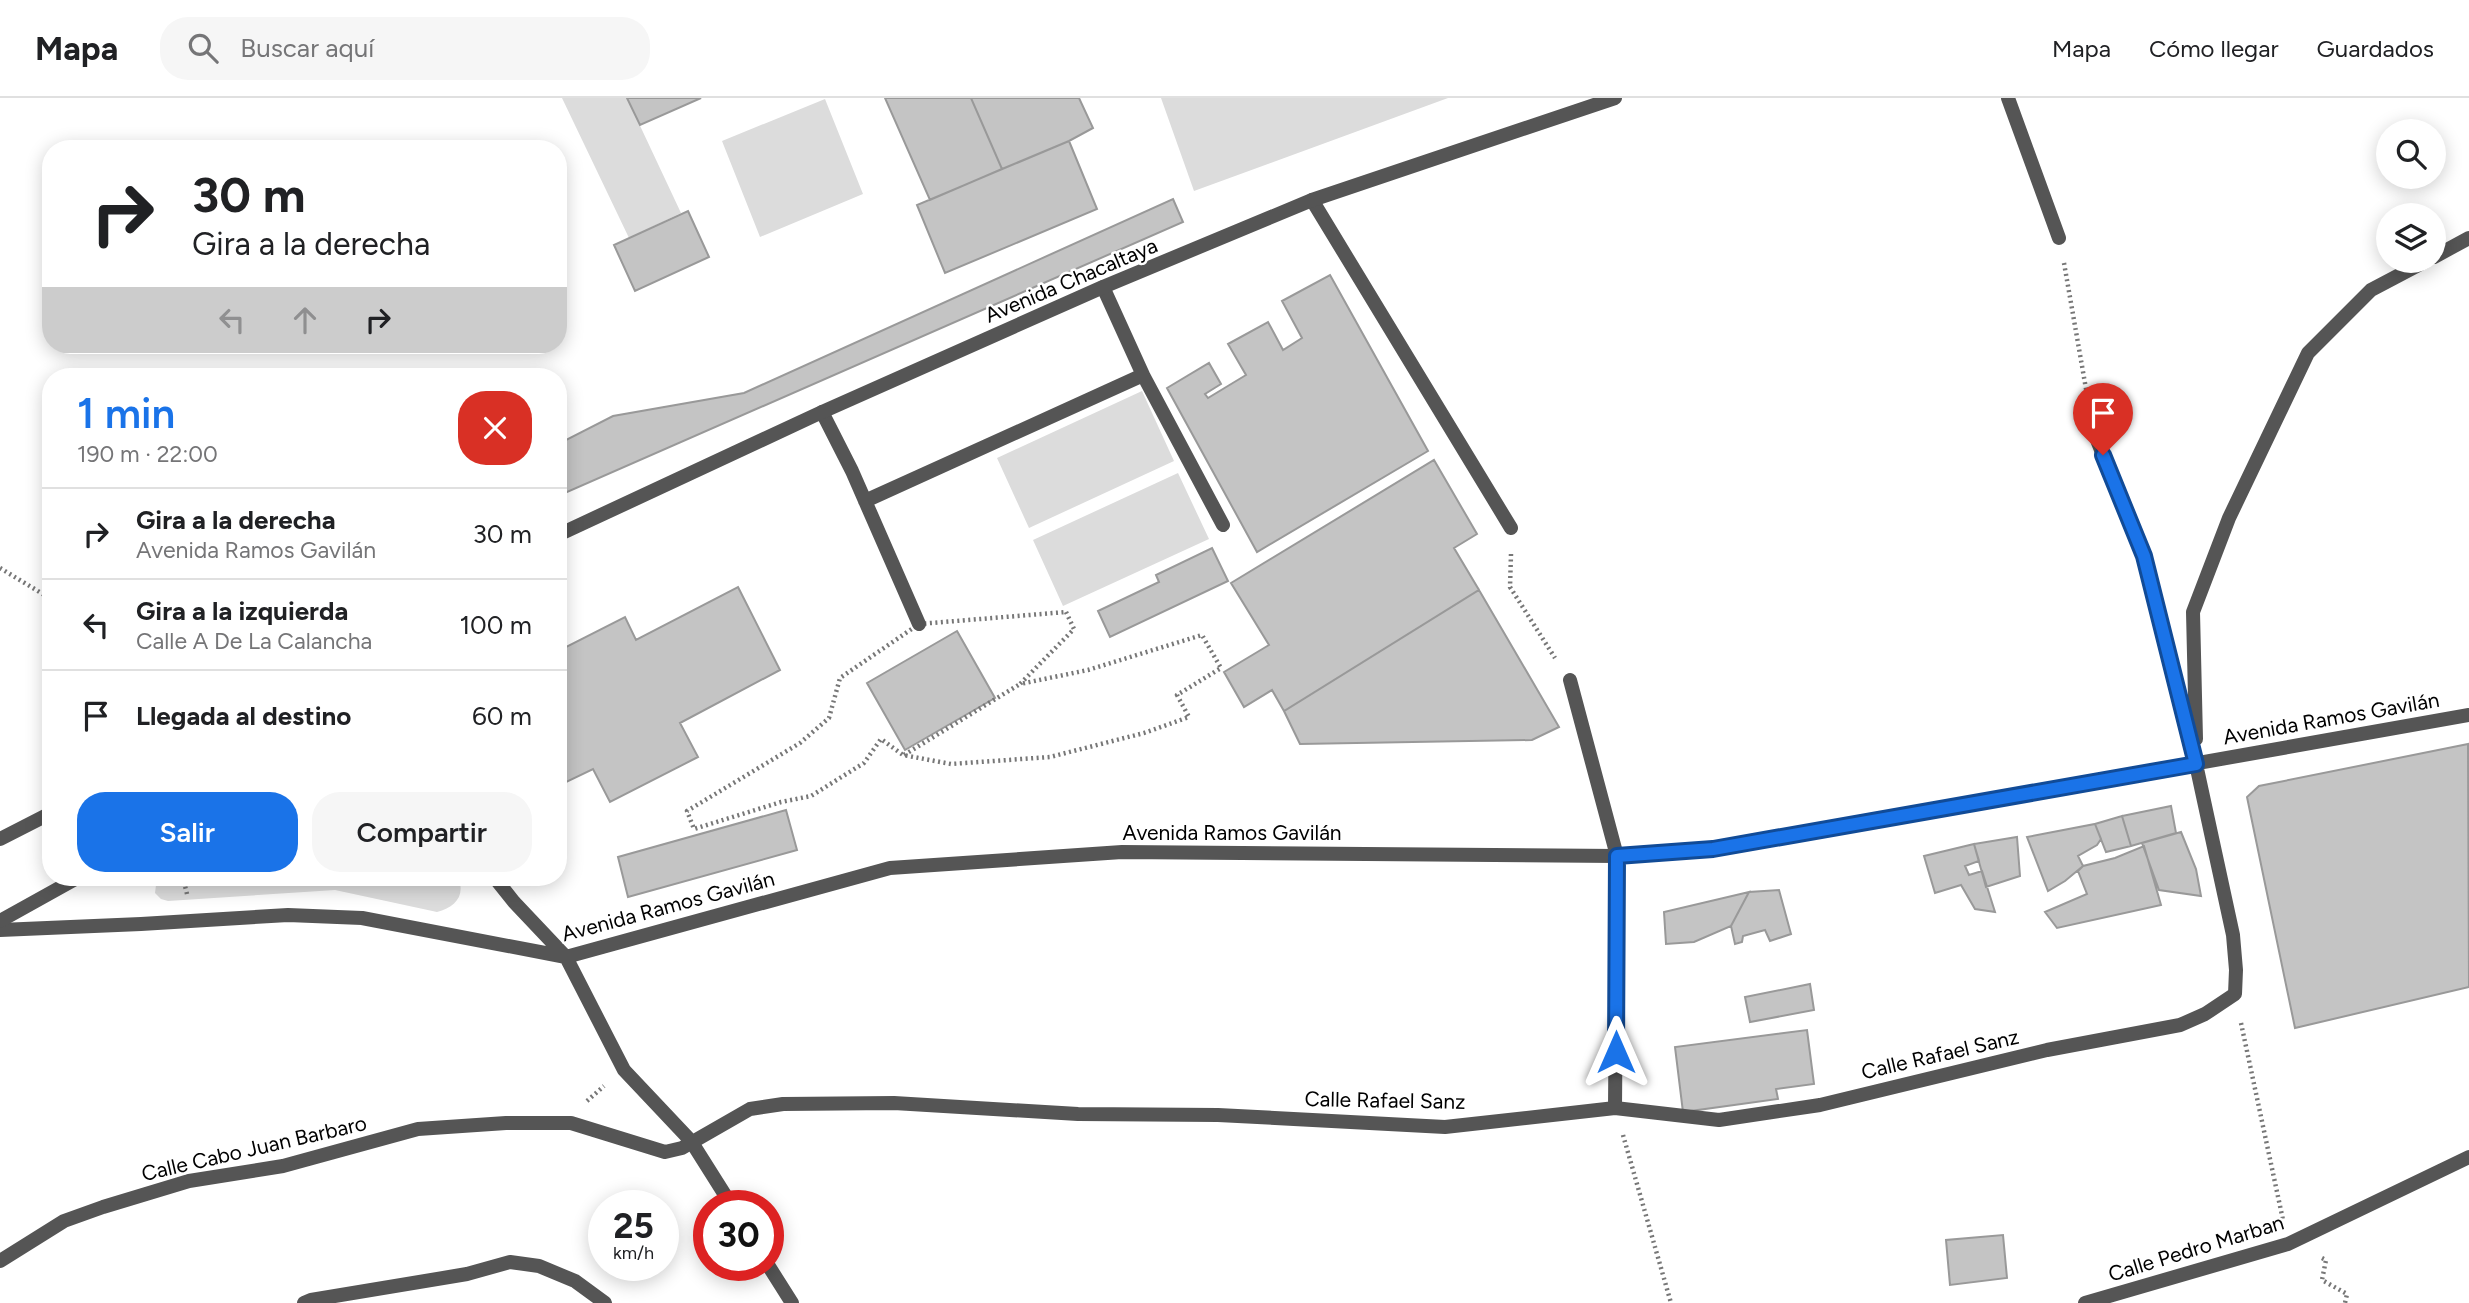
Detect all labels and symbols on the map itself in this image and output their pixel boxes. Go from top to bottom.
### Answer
street label: Avenida Chacaltaya [981,232,1161,328]
pin [2073,383,2133,455]
street label: Avenida Ramos Gavilán [2221,687,2441,749]
street label: Avenida Ramos Gavilán [1122,820,1342,845]
street label: Avenida Ramos Gavilán [559,866,777,946]
position arrow [1579,1015,1653,1089]
street label: Calle Rafael Sanz [1859,1024,2021,1084]
street label: Calle Rafael Sanz [1304,1086,1466,1114]
street label: Calle Cabo Juan Barbaro [139,1110,369,1186]
speed limit sign: 30 [693,1190,784,1281]
street label: Calle Pedro Marban [2105,1209,2287,1287]

